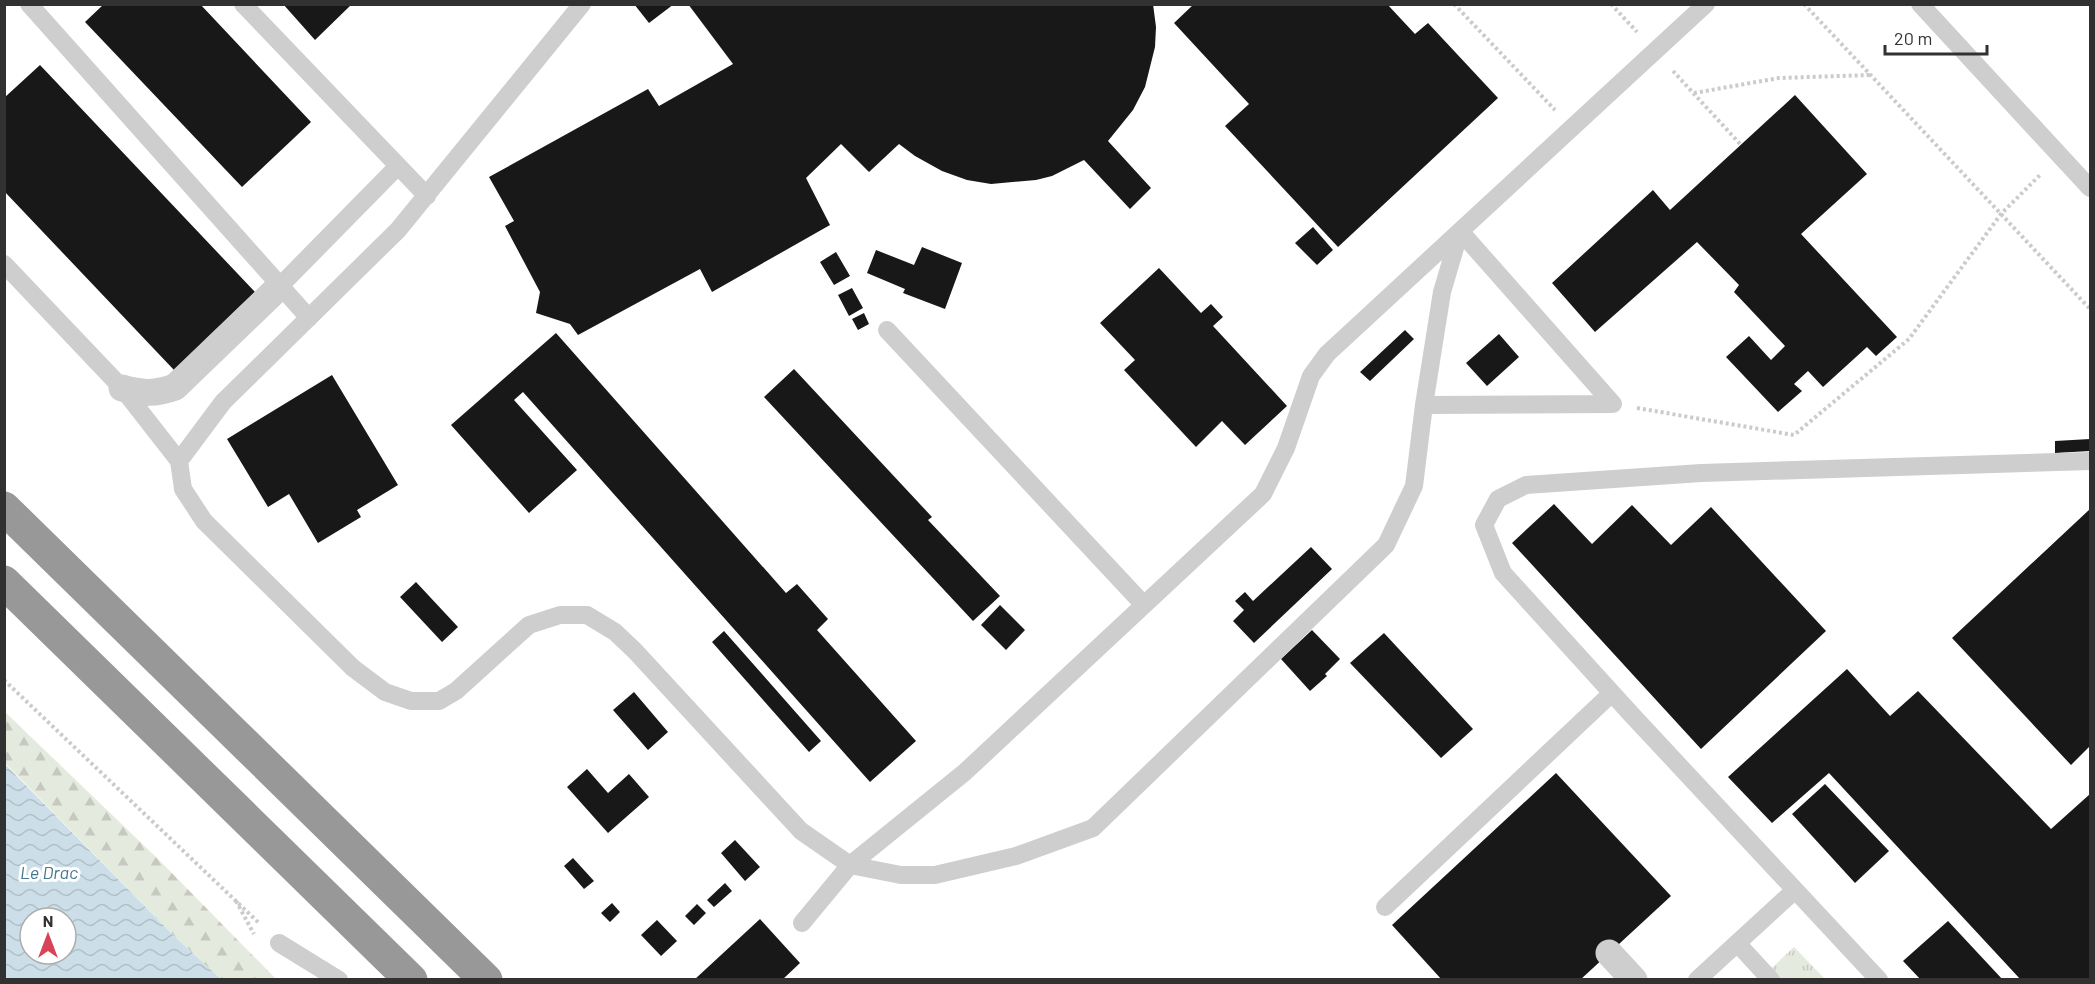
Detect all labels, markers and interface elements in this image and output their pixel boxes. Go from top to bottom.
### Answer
scale bar [1885,18,1987,56]
text: 20 m [1894,27,1932,49]
water label: Le Drac [20,861,78,883]
north arrow [18,906,78,966]
text: N [43,911,53,930]

